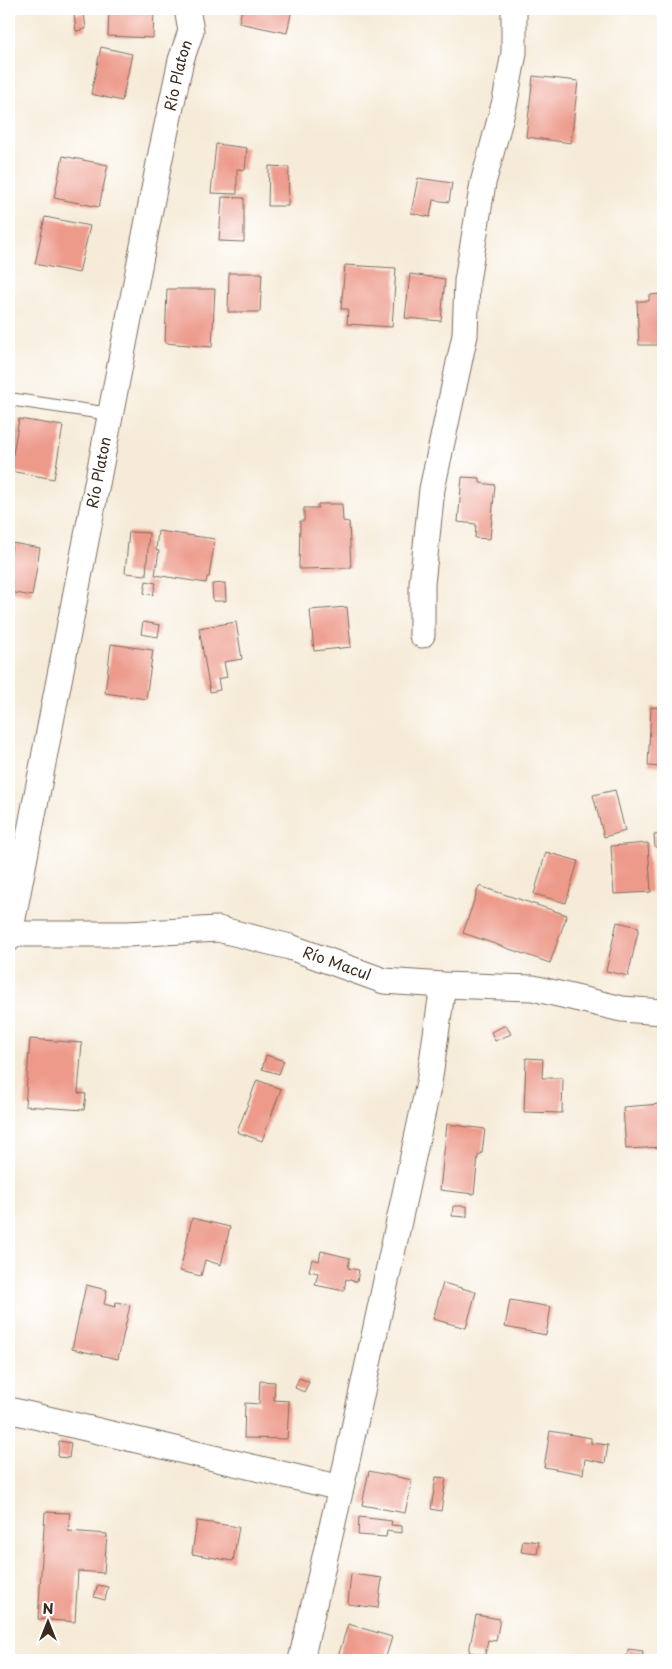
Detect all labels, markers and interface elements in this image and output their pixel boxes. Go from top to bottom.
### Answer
street label: Río Platon [157,36,197,113]
street label: Río Platon [80,434,116,510]
street label: Río Macul [300,940,375,985]
north arrow [22,1596,72,1646]
text: N [42,1598,54,1619]

